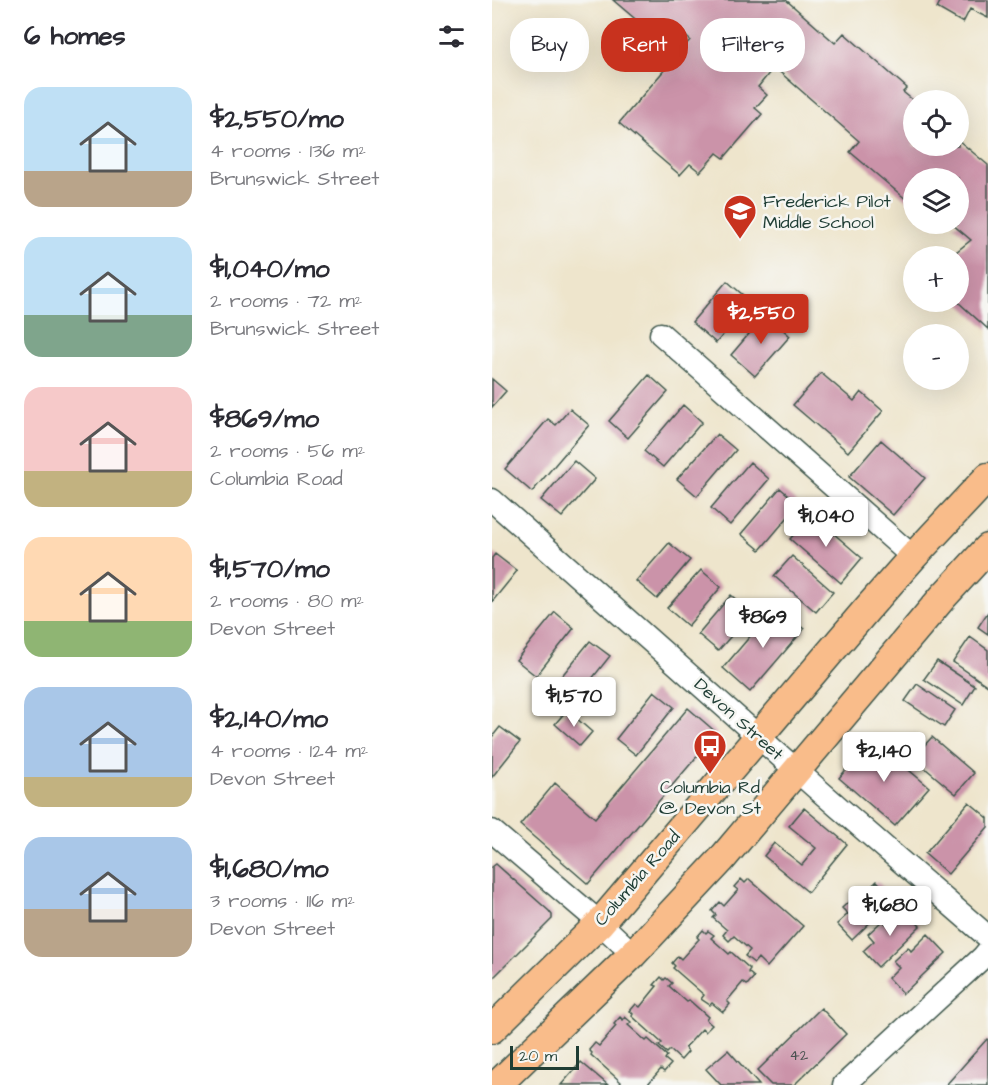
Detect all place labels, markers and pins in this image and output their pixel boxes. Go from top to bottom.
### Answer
place label: Frederick Pilot Middle School [763,189,892,235]
school or university icon: Frederick Pilot Middle School [722,193,758,240]
pin: $2,550 [712,294,810,345]
pin: $1,040 [777,497,875,548]
pin: $869 [727,598,799,649]
pin: $1,570 [525,677,623,728]
bus stop icon: Columbia Rd @ Devon St [692,728,728,775]
pin: $2,140 [835,732,933,783]
place label: Columbia Rd @ Devon St [659,775,762,821]
pin: $1,680 [841,886,939,937]

